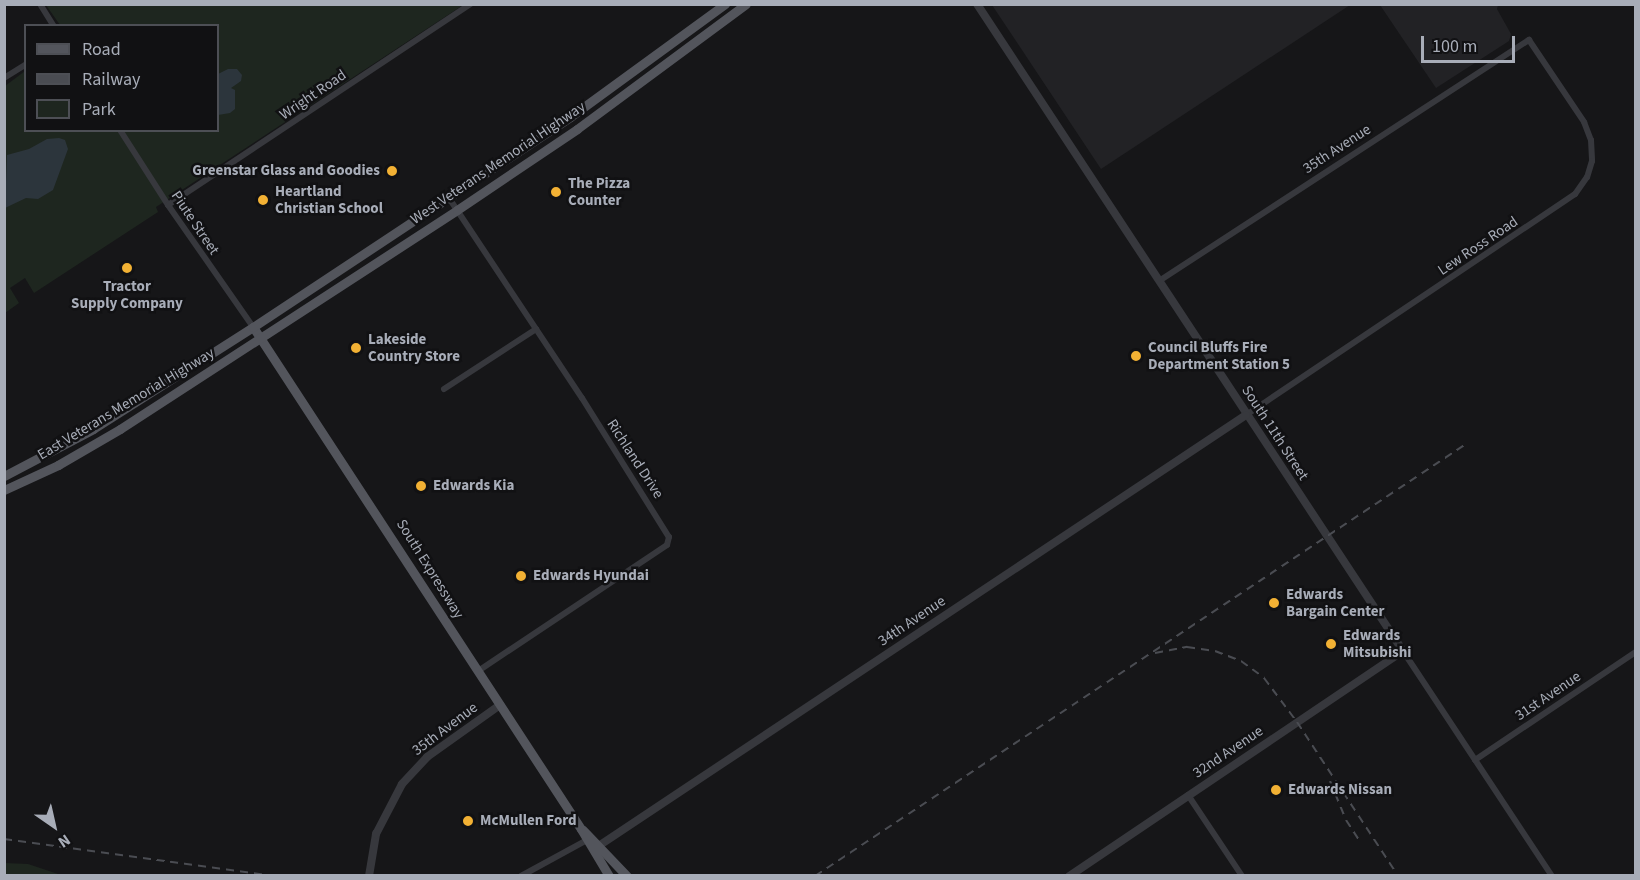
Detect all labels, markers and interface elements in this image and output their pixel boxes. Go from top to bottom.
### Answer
legend [24,24,219,132]
scale bar [1424,24,1518,62]
text: 100 m [1432,34,1477,59]
text: Road [82,37,121,62]
street label: Wright Road [276,66,350,124]
text: Railway [82,67,141,92]
text: Park [82,97,116,122]
street label: West Veterans Memorial Highway [407,98,589,228]
street label: 35th Avenue [1300,120,1374,178]
place label: Greenstar Glass and Goodies [192,162,380,180]
marker: Greenstar Glass and Goodies [385,164,399,178]
place label: The Pizza Counter [568,174,630,209]
place label: Heartland Christian School [275,182,383,217]
marker: The Pizza Counter [549,185,563,199]
street label: Piute Street [167,188,223,258]
marker: Heartland Christian School [256,193,270,207]
street label: Lew Ross Road [1435,213,1521,279]
marker: Tractor Supply Company [120,261,134,275]
place label: Tractor Supply Company [71,277,183,312]
place label: Lakeside Country Store [368,330,460,365]
place label: Council Bluffs Fire Department Station 5 [1148,338,1290,373]
marker: Lakeside Country Store [349,341,363,355]
street label: East Veterans Memorial Highway [34,344,218,464]
marker: Council Bluffs Fire Department Station 5 [1129,349,1143,363]
street label: South 11th Street [1238,382,1312,484]
street label: Richland Drive [603,416,667,502]
place label: Edwards Kia [433,477,514,495]
marker: Edwards Kia [414,479,428,493]
street label: South Expressway [392,516,468,622]
place label: Edwards Hyundai [533,567,649,585]
marker: Edwards Hyundai [514,569,528,583]
place label: Edwards Bargain Center [1286,585,1384,620]
street label: 34th Avenue [875,592,949,650]
marker: Edwards Bargain Center [1267,596,1281,610]
place label: Edwards Mitsubishi [1343,626,1411,661]
marker: Edwards Mitsubishi [1324,637,1338,651]
street label: 31st Avenue [1512,668,1584,724]
street label: 35th Avenue [409,699,481,759]
street label: 32nd Avenue [1190,722,1266,782]
place label: Edwards Nissan [1288,781,1392,799]
marker: Edwards Nissan [1269,783,1283,797]
north arrow [24,796,84,856]
place label: McMullen Ford [480,812,577,830]
marker: McMullen Ford [461,814,475,828]
text: N [54,829,75,853]

